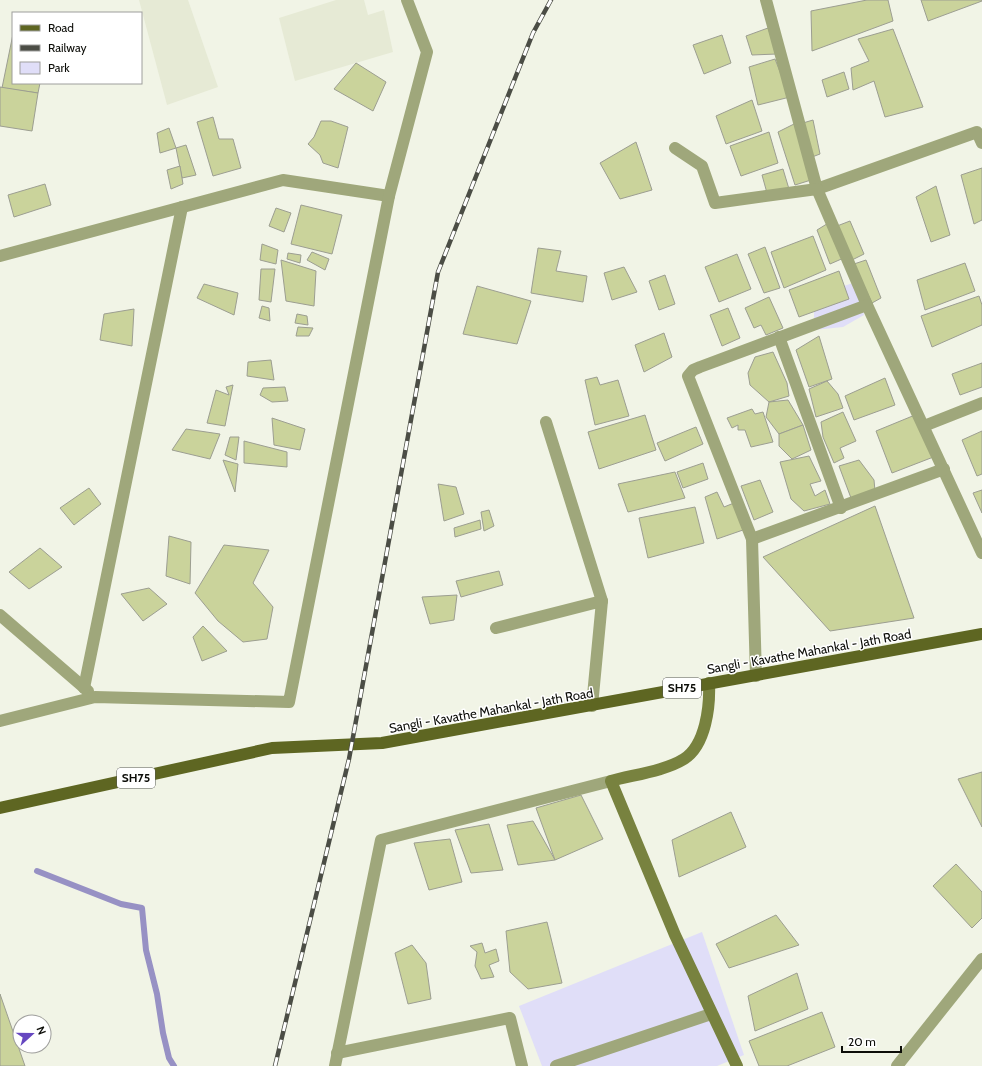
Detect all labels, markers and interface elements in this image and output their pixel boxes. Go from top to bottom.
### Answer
legend [12,12,142,84]
text: Road [48,20,74,35]
text: Railway [48,40,86,55]
text: Park [48,60,70,75]
street label: Sangli - Kavathe Mahankal - Jath Road [706,625,912,677]
road number: SH75 [663,678,701,698]
street label: Sangli - Kavathe Mahankal - Jath Road [388,684,594,736]
road number: SH75 [117,768,155,788]
north arrow [12,1014,52,1054]
text: N [33,1024,49,1037]
scale bar [842,1028,901,1054]
text: 20 m [848,1034,876,1049]

